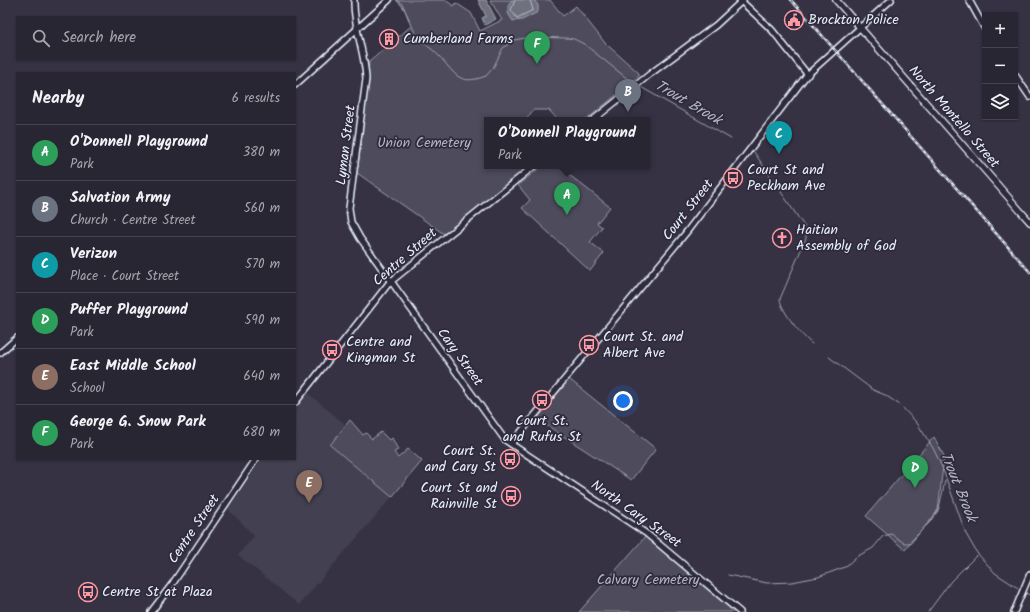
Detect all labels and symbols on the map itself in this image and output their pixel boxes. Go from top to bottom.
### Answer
public building icon: Brockton Police [783,9,805,31]
place label: Brockton Police [808,9,899,31]
building icon: Cumberland Farms [378,28,400,50]
place label: Cumberland Farms [403,28,513,50]
pin: F [524,31,550,64]
street label: North Montello Street [903,61,1005,174]
water label: Trout Brook [650,74,728,133]
pin: B [615,79,641,112]
street label: Lyman Street [330,103,362,186]
pin: C [766,121,792,154]
park label: Union Cemetery [377,132,471,154]
place label: Court St and Peckham Ave [747,159,826,197]
bus stop icon: Court St and Peckham Ave [722,167,744,189]
street label: Court Street [657,174,719,245]
pin: A [554,182,580,215]
place label: Haitian Assembly of God [796,219,897,257]
street label: Centre Street [368,222,443,291]
church icon: Haitian Assembly of God [771,227,793,249]
street label: Cary Street [431,323,489,391]
place label: Court St. and Albert Ave [603,326,684,364]
place label: Centre and Kingman St [346,331,416,369]
bus stop icon: Court St. and Albert Ave [578,334,600,356]
bus stop icon: Centre and Kingman St [321,339,343,361]
bus stop icon: Court St. and Rufus St [531,389,553,411]
your location [613,391,633,411]
place label: Court St. and Rufus St [503,410,582,448]
place label: Court St. and Cary St [425,440,497,478]
bus stop icon: Court St. and Cary St [499,448,521,470]
water label: Trout Brook [933,448,984,528]
pin: D [902,455,928,488]
pin: E [296,470,322,503]
street label: North Cary Street [586,475,686,554]
place label: Court St and Rainville St [420,477,498,515]
bus stop icon: Court St and Rainville St [500,485,522,507]
street label: Centre Street [163,489,226,568]
park label: Calvary Cemetery [597,569,700,591]
bus stop icon: Centre St at Plaza [77,581,99,603]
place label: Centre St at Plaza [102,581,213,603]

